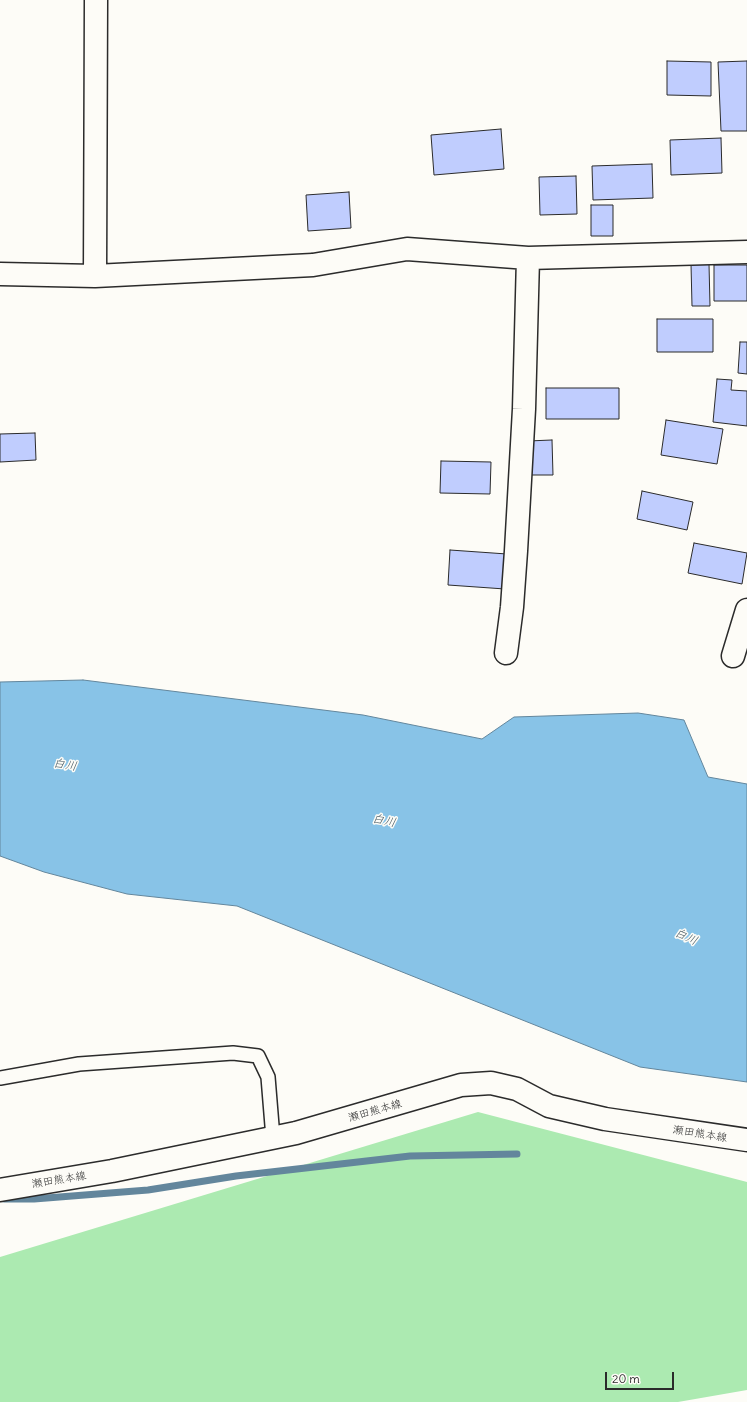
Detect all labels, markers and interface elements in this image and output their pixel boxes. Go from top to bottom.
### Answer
water label: 白川 [52,756,78,774]
water label: 白川 [371,811,397,831]
water label: 白川 [672,926,700,948]
street label: 瀬田熊本線 [347,1097,403,1125]
street label: 瀬田熊本線 [672,1123,728,1145]
street label: 瀬田熊本線 [31,1169,87,1191]
scale bar [607,1364,676,1390]
text: 20 m [612,1371,640,1386]

